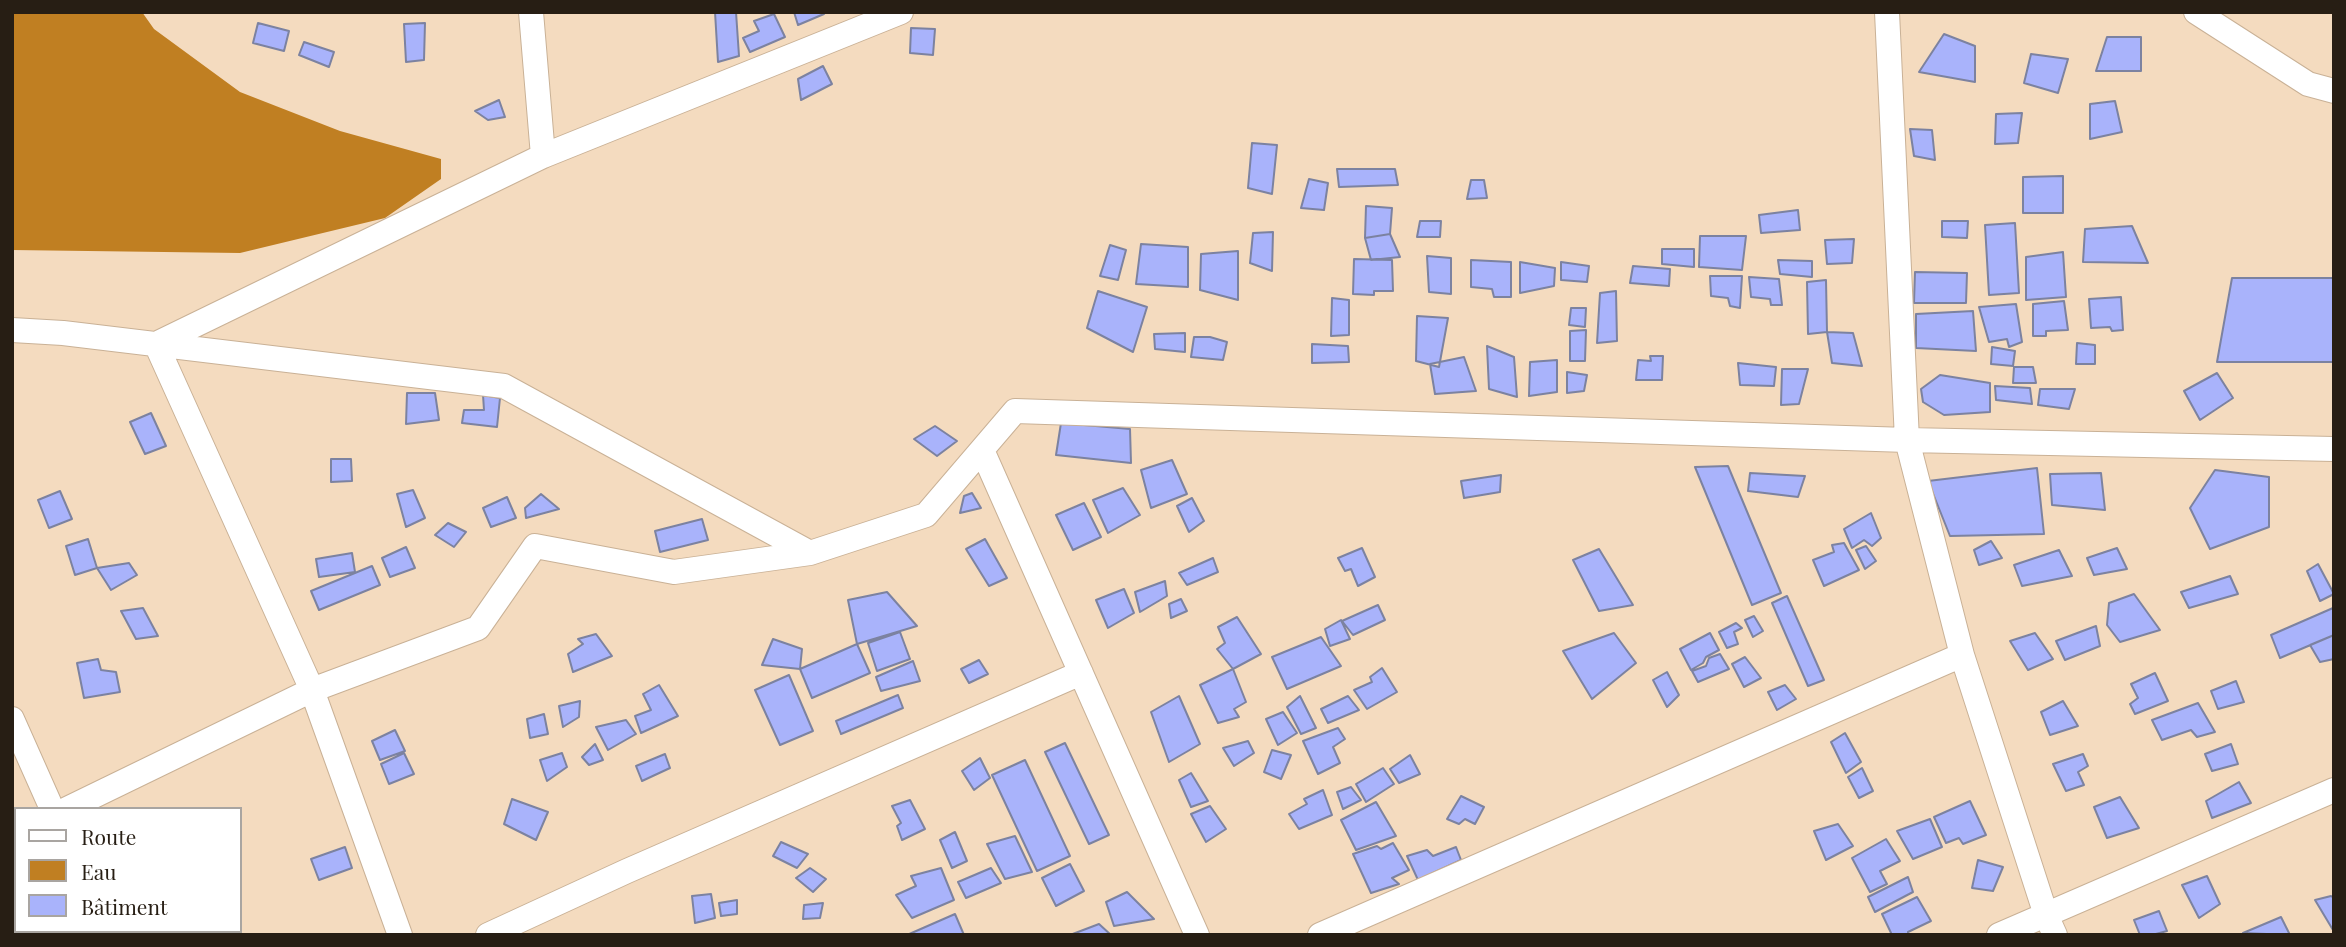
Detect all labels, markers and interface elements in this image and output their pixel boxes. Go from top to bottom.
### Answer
legend [14,807,242,933]
text: Route [81,822,136,850]
text: Eau [81,857,116,885]
text: Bâtiment [81,892,167,920]

